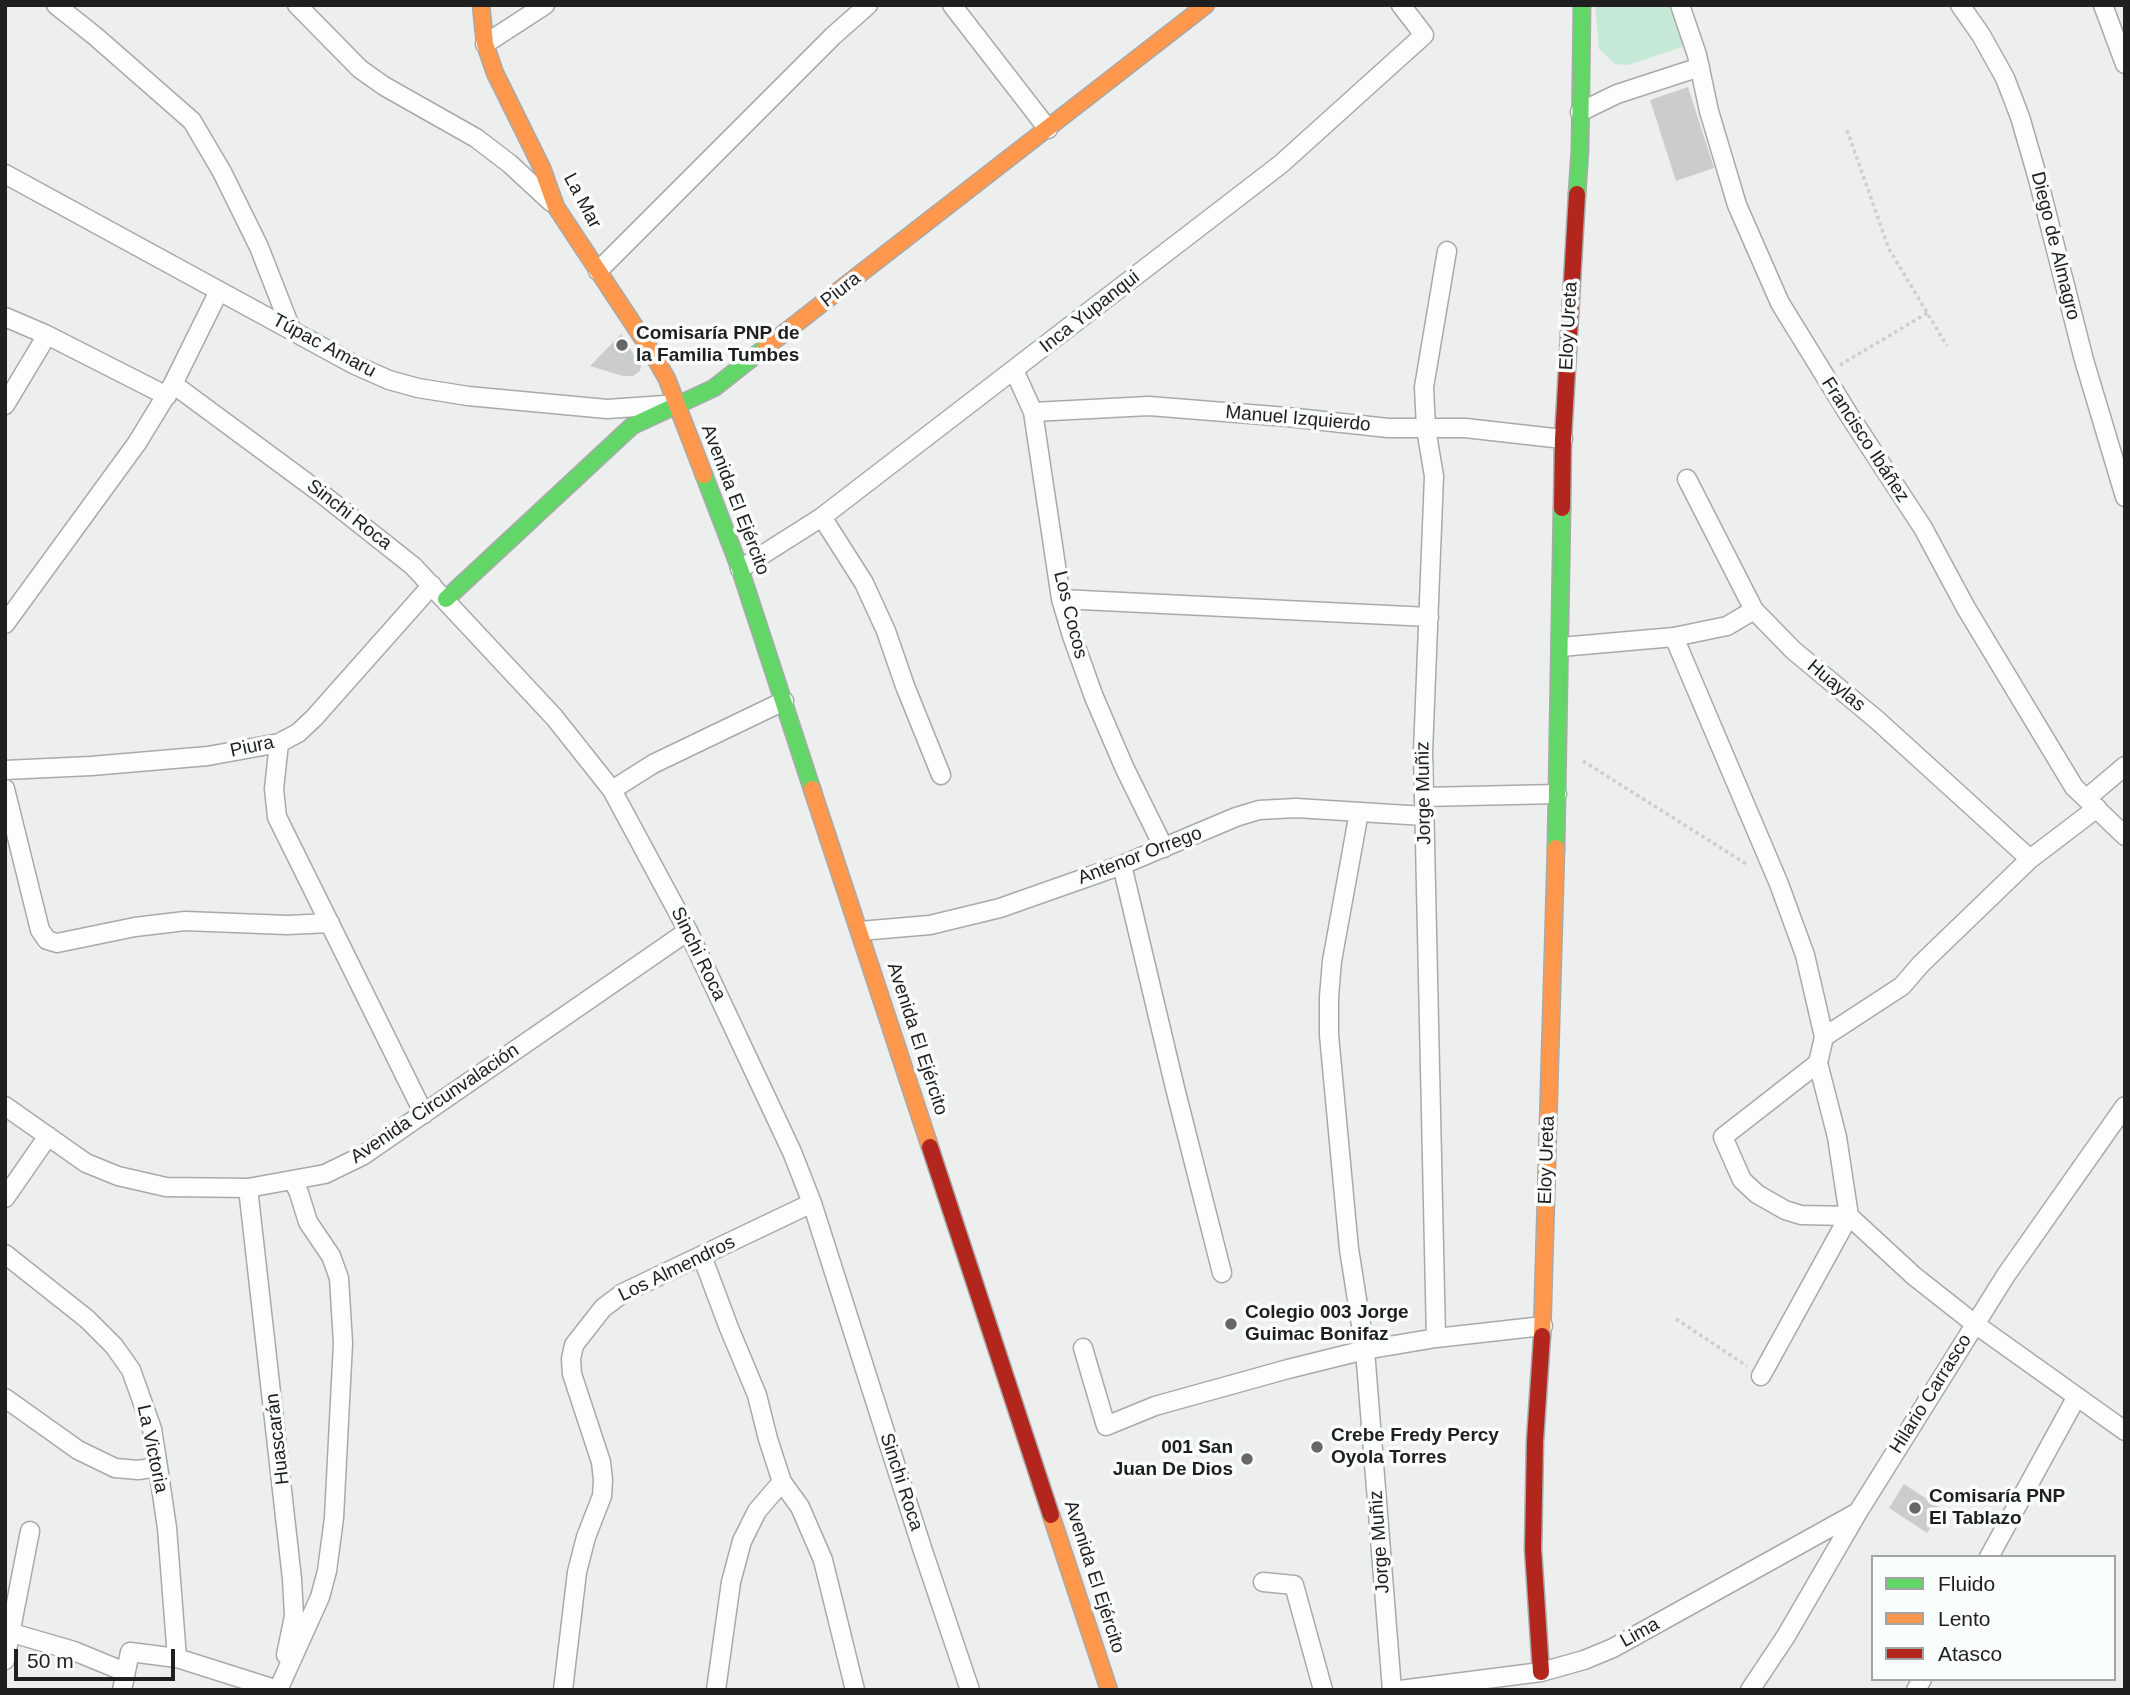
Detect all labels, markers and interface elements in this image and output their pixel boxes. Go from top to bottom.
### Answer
street label: Diego de Almagro [2026,169,2084,323]
street label: La Mar [558,170,606,232]
street label: Inca Yupanqui [1036,266,1144,358]
street label: Piura [817,267,865,313]
street label: Eloy Ureta [1555,281,1583,371]
street label: Túpac Amaru [268,309,380,383]
place label: Comisaría PNP de la Familia Tumbes [636,323,800,367]
marker: Comisaría PNP de la Familia Tumbes [614,337,630,353]
street label: Francisco Ibáñez [1816,373,1914,507]
street label: Manuel Izquierdo [1224,401,1372,437]
street label: Avenida El Ejército [696,422,774,578]
street label: Sinchi Roca [302,475,396,555]
street label: Los Cocos [1048,569,1092,661]
street label: Huaylas [1802,655,1870,717]
street label: Piura [228,731,276,763]
street label: Jorge Muñiz [1412,741,1436,845]
street label: Antenor Orrego [1075,822,1205,890]
street label: Sinchi Roca [666,903,730,1005]
street label: Avenida El Ejército [882,960,952,1118]
street label: Avenida Circunvalación [346,1039,524,1169]
street label: Eloy Ureta [1534,1115,1560,1205]
street label: Los Almendros [615,1231,739,1307]
place label: Colegio 003 Jorge Guimac Bonifaz [1245,1302,1409,1346]
marker: Colegio 003 Jorge Guimac Bonifaz [1223,1316,1239,1332]
street label: Hilario Carrasco [1885,1330,1977,1458]
street label: Huascarán [261,1392,295,1486]
street label: La Victoria [132,1403,172,1495]
place label: Crebe Fredy Percy Oyola Torres [1331,1425,1499,1469]
street label: Sinchi Roca [874,1430,928,1534]
place label: 001 San Juan De Dios [1113,1437,1233,1481]
marker: Crebe Fredy Percy Oyola Torres [1309,1439,1325,1455]
marker: 001 San Juan De Dios [1239,1451,1255,1467]
place label: Comisaría PNP El Tablazo [1929,1486,2065,1530]
street label: Jorge Muñiz [1365,1490,1395,1594]
street label: Avenida El Ejército [1059,1498,1129,1656]
marker: Comisaría PNP El Tablazo [1907,1500,1923,1516]
legend [1871,1555,2116,1681]
text: Fluido [1938,1572,1995,1595]
text: Lento [1938,1607,1991,1630]
street label: Lima [1616,1613,1664,1653]
scale bar [18,1636,178,1680]
text: Atasco [1938,1642,2002,1665]
text: 50 m [27,1649,74,1672]

